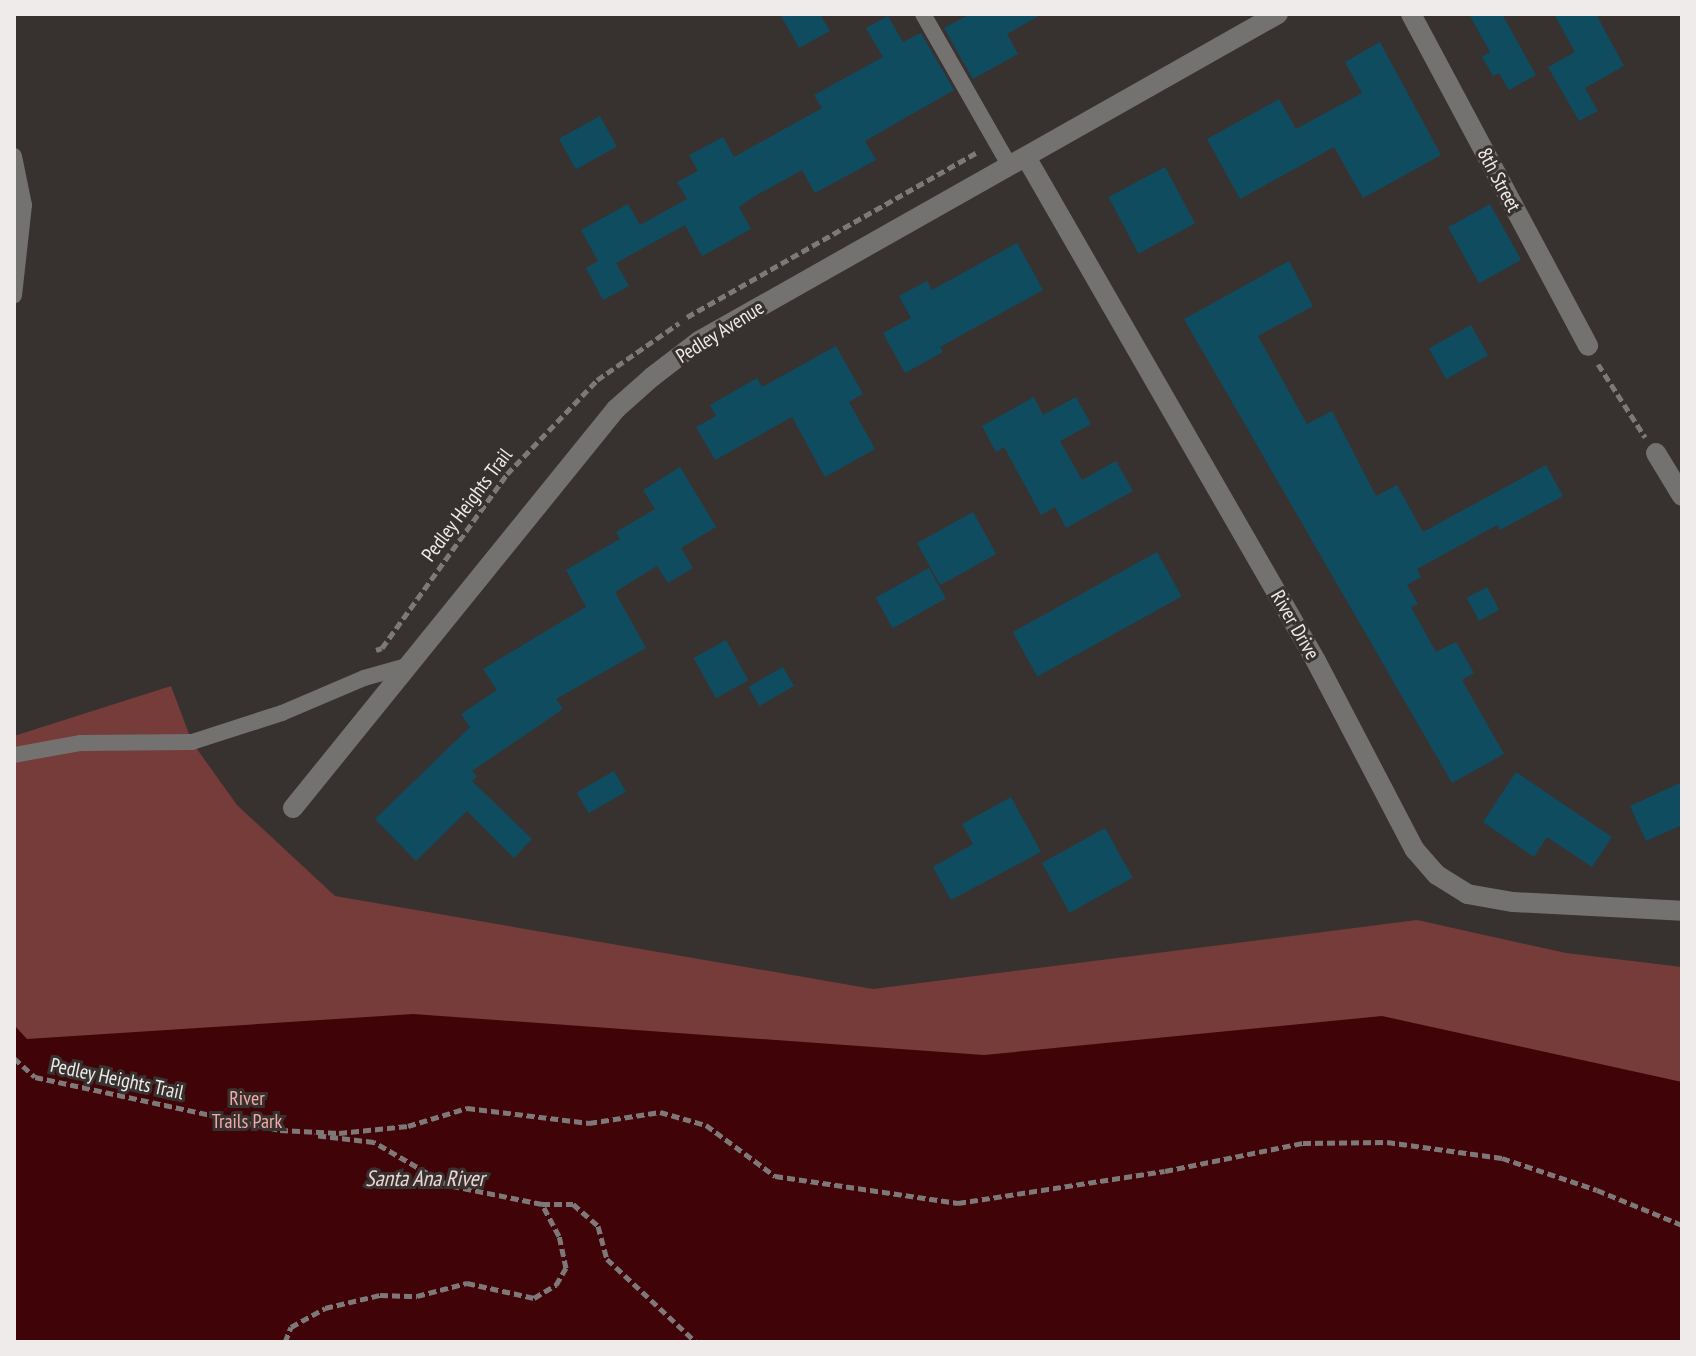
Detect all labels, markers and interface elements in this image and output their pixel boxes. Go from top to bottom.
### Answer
street label: 8th Street [1472,144,1526,216]
street label: Pedley Avenue [671,295,769,369]
street label: Pedley Heights Trail [416,443,518,567]
street label: River Drive [1266,586,1324,664]
street label: Pedley Heights Trail [48,1053,186,1105]
park label: River Trails Park [212,1087,282,1134]
water label: Santa Ana River [365,1166,485,1192]

